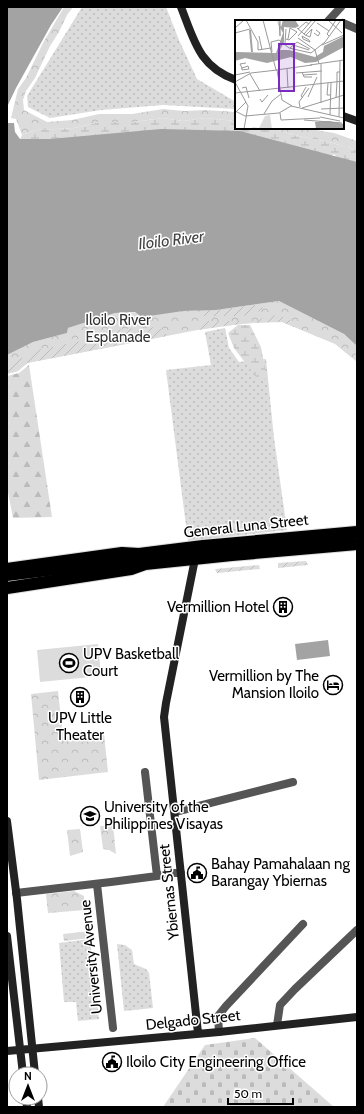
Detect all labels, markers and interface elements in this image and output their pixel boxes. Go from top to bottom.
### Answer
inset map [235,20,344,129]
water label: Iloilo River [137,226,206,253]
park label: Iloilo River Esplanade [85,311,151,346]
street label: General Luna Street [183,511,309,541]
building icon: Vermillion Hotel [272,596,294,618]
place label: Vermillion Hotel [167,598,269,616]
place label: UPV Basketball Court [83,645,180,680]
sports icon: UPV Basketball Court [58,652,80,674]
place label: Vermillion by The Mansion Iloilo [209,667,319,702]
hotel icon: Vermillion by The Mansion Iloilo [322,674,344,696]
building icon: UPV Little Theater [69,686,91,708]
place label: UPV Little Theater [48,709,112,744]
place label: University of the Philippines Visayas [104,798,223,833]
school or university icon: University of the Philippines Visayas [79,805,101,827]
street label: Ybiernas Street [155,843,183,942]
place label: Bahay Pamahalaan ng Barangay Ybiernas [211,855,350,890]
public building icon: Bahay Pamahalaan ng Barangay Ybiernas [186,862,208,884]
street label: University Avenue [76,899,106,1015]
street label: Delgado Street [145,1006,241,1034]
public building icon: Iloilo City Engineering Office [101,1051,123,1073]
place label: Iloilo City Engineering Office [126,1053,306,1071]
north arrow [8,1066,48,1106]
text: N [24,1069,32,1083]
scale bar [228,1080,293,1106]
text: 50 m [234,1086,262,1101]

